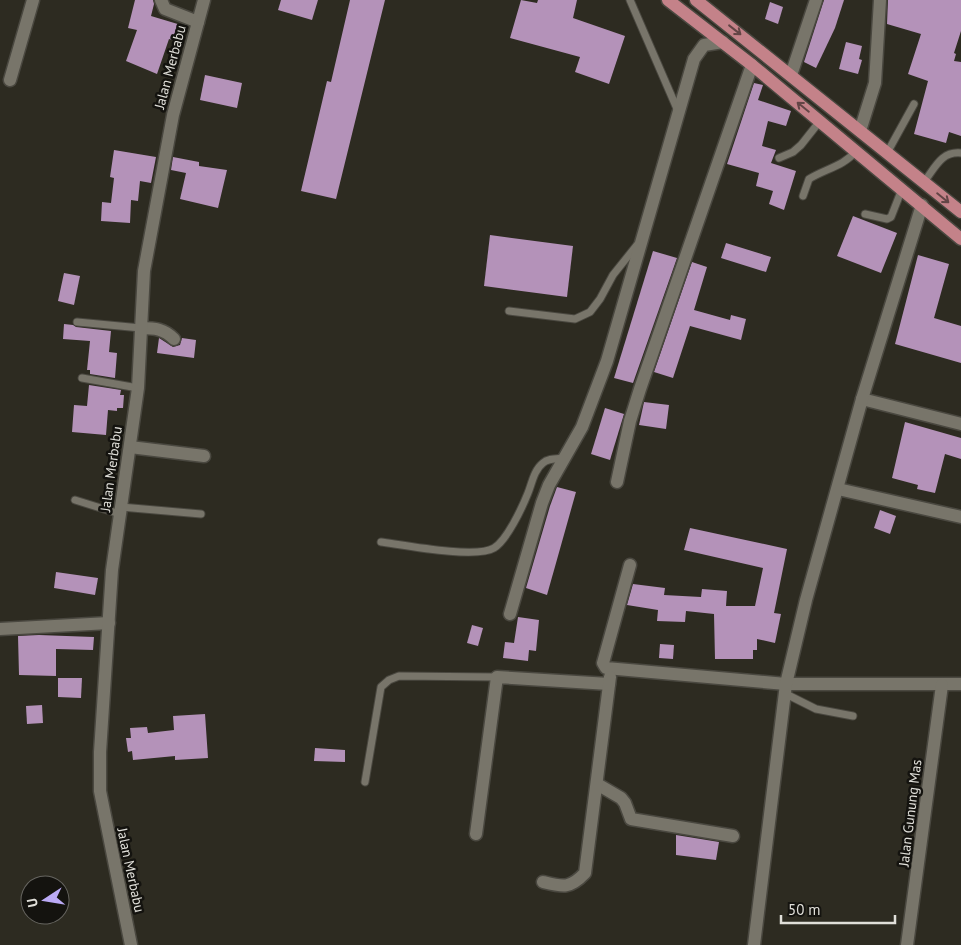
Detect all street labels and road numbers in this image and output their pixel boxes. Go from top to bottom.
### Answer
street label: Jalan Merbabu [150,23,190,112]
street label: Jalan Merbabu [96,425,126,514]
street label: Jalan Gunung Mas [894,758,926,868]
street label: Jalan Merbabu [113,825,149,914]

